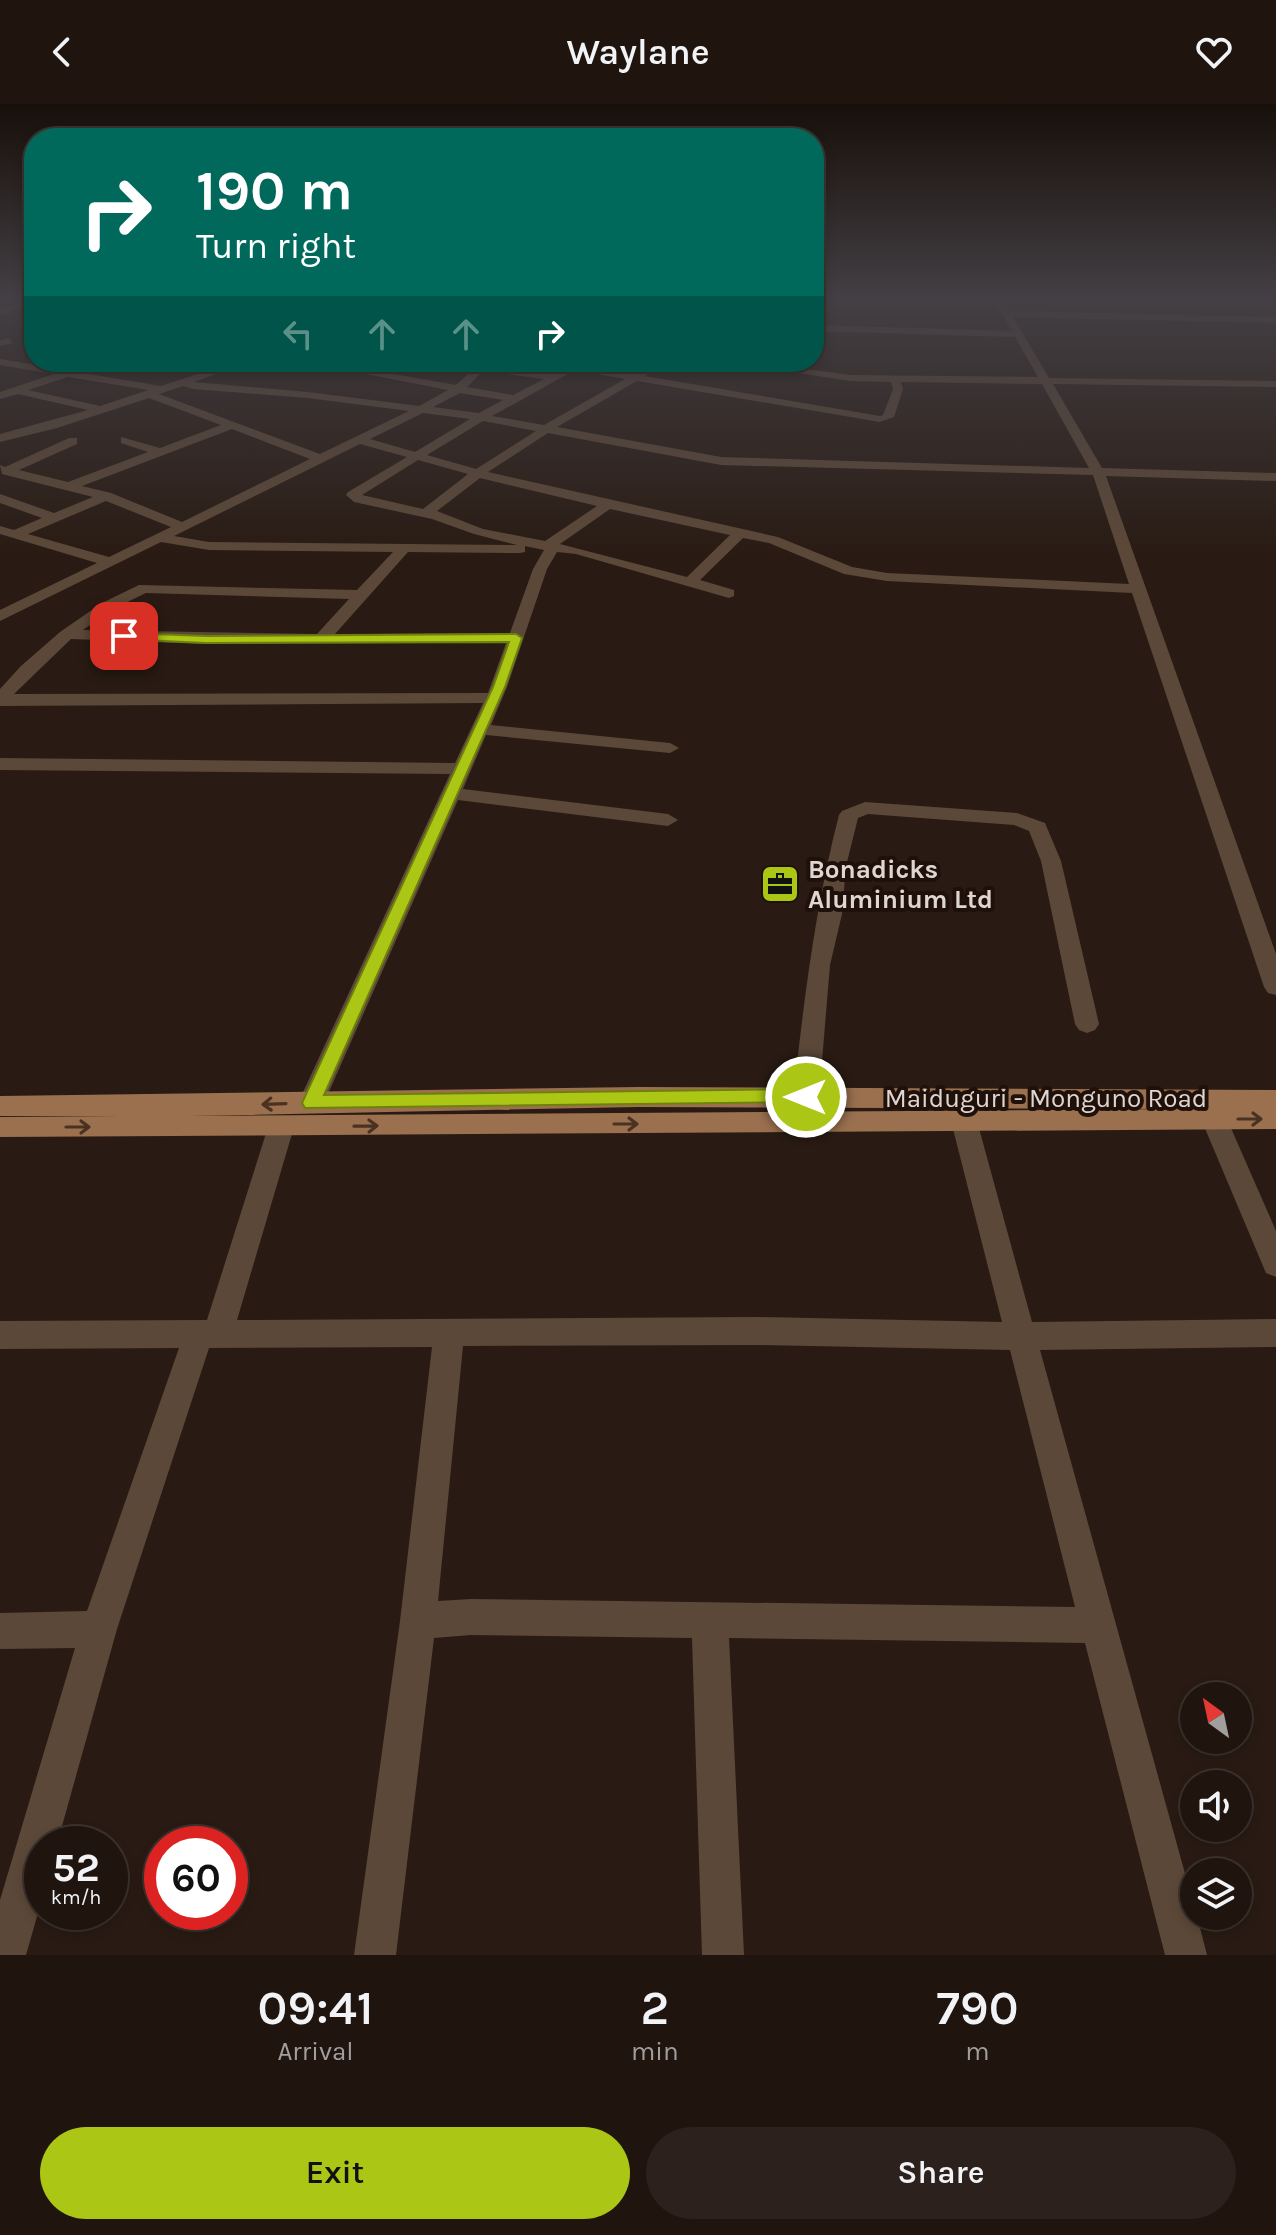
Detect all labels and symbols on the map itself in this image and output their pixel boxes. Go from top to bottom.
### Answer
pin [90,602,158,670]
place label: Bonadicks Aluminium Ltd [808,854,993,915]
office icon: Bonadicks Aluminium Ltd [759,863,801,905]
position arrow [764,1055,848,1139]
street label: Maiduguri - Monguno Road [885,1083,1207,1114]
one-way arrow [261,1096,288,1111]
one-way arrow [1236,1111,1263,1127]
one-way arrow [612,1116,639,1131]
one-way arrow [352,1118,379,1134]
one-way arrow [64,1119,91,1135]
north arrow [1180,1682,1252,1754]
speed limit sign: 60 [144,1826,248,1930]

